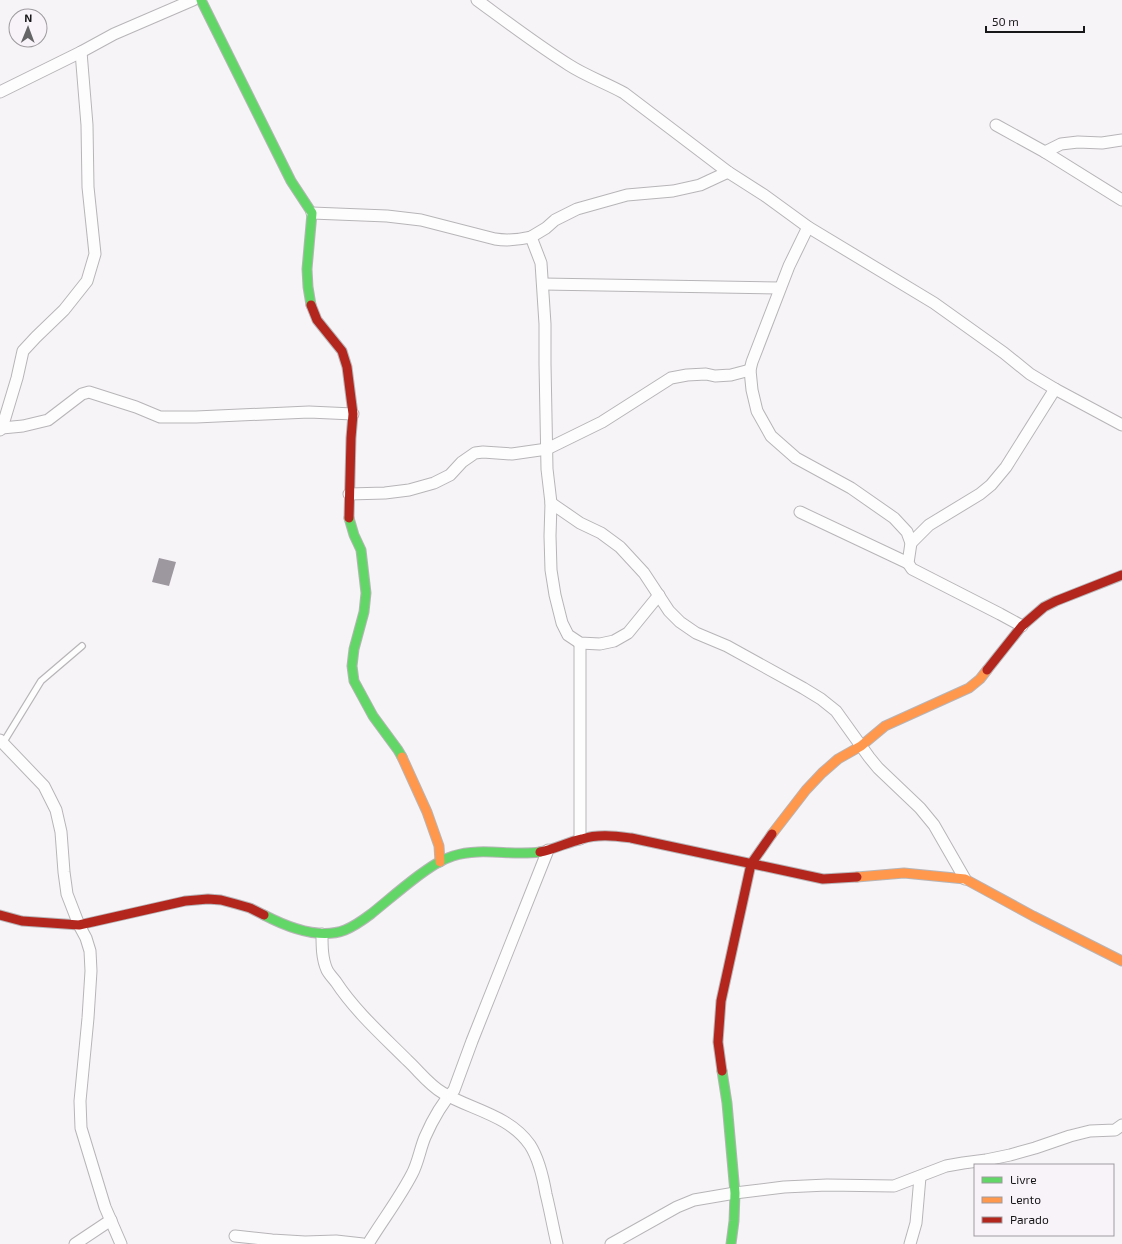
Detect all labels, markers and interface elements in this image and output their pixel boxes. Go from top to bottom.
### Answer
north arrow [8,8,48,48]
scale bar [986,8,1084,34]
text: N [24,11,32,24]
text: 50 m [992,14,1019,28]
legend [974,1164,1114,1236]
text: Livre [1010,1172,1037,1186]
text: Lento [1010,1192,1041,1206]
text: Parado [1010,1212,1049,1226]

